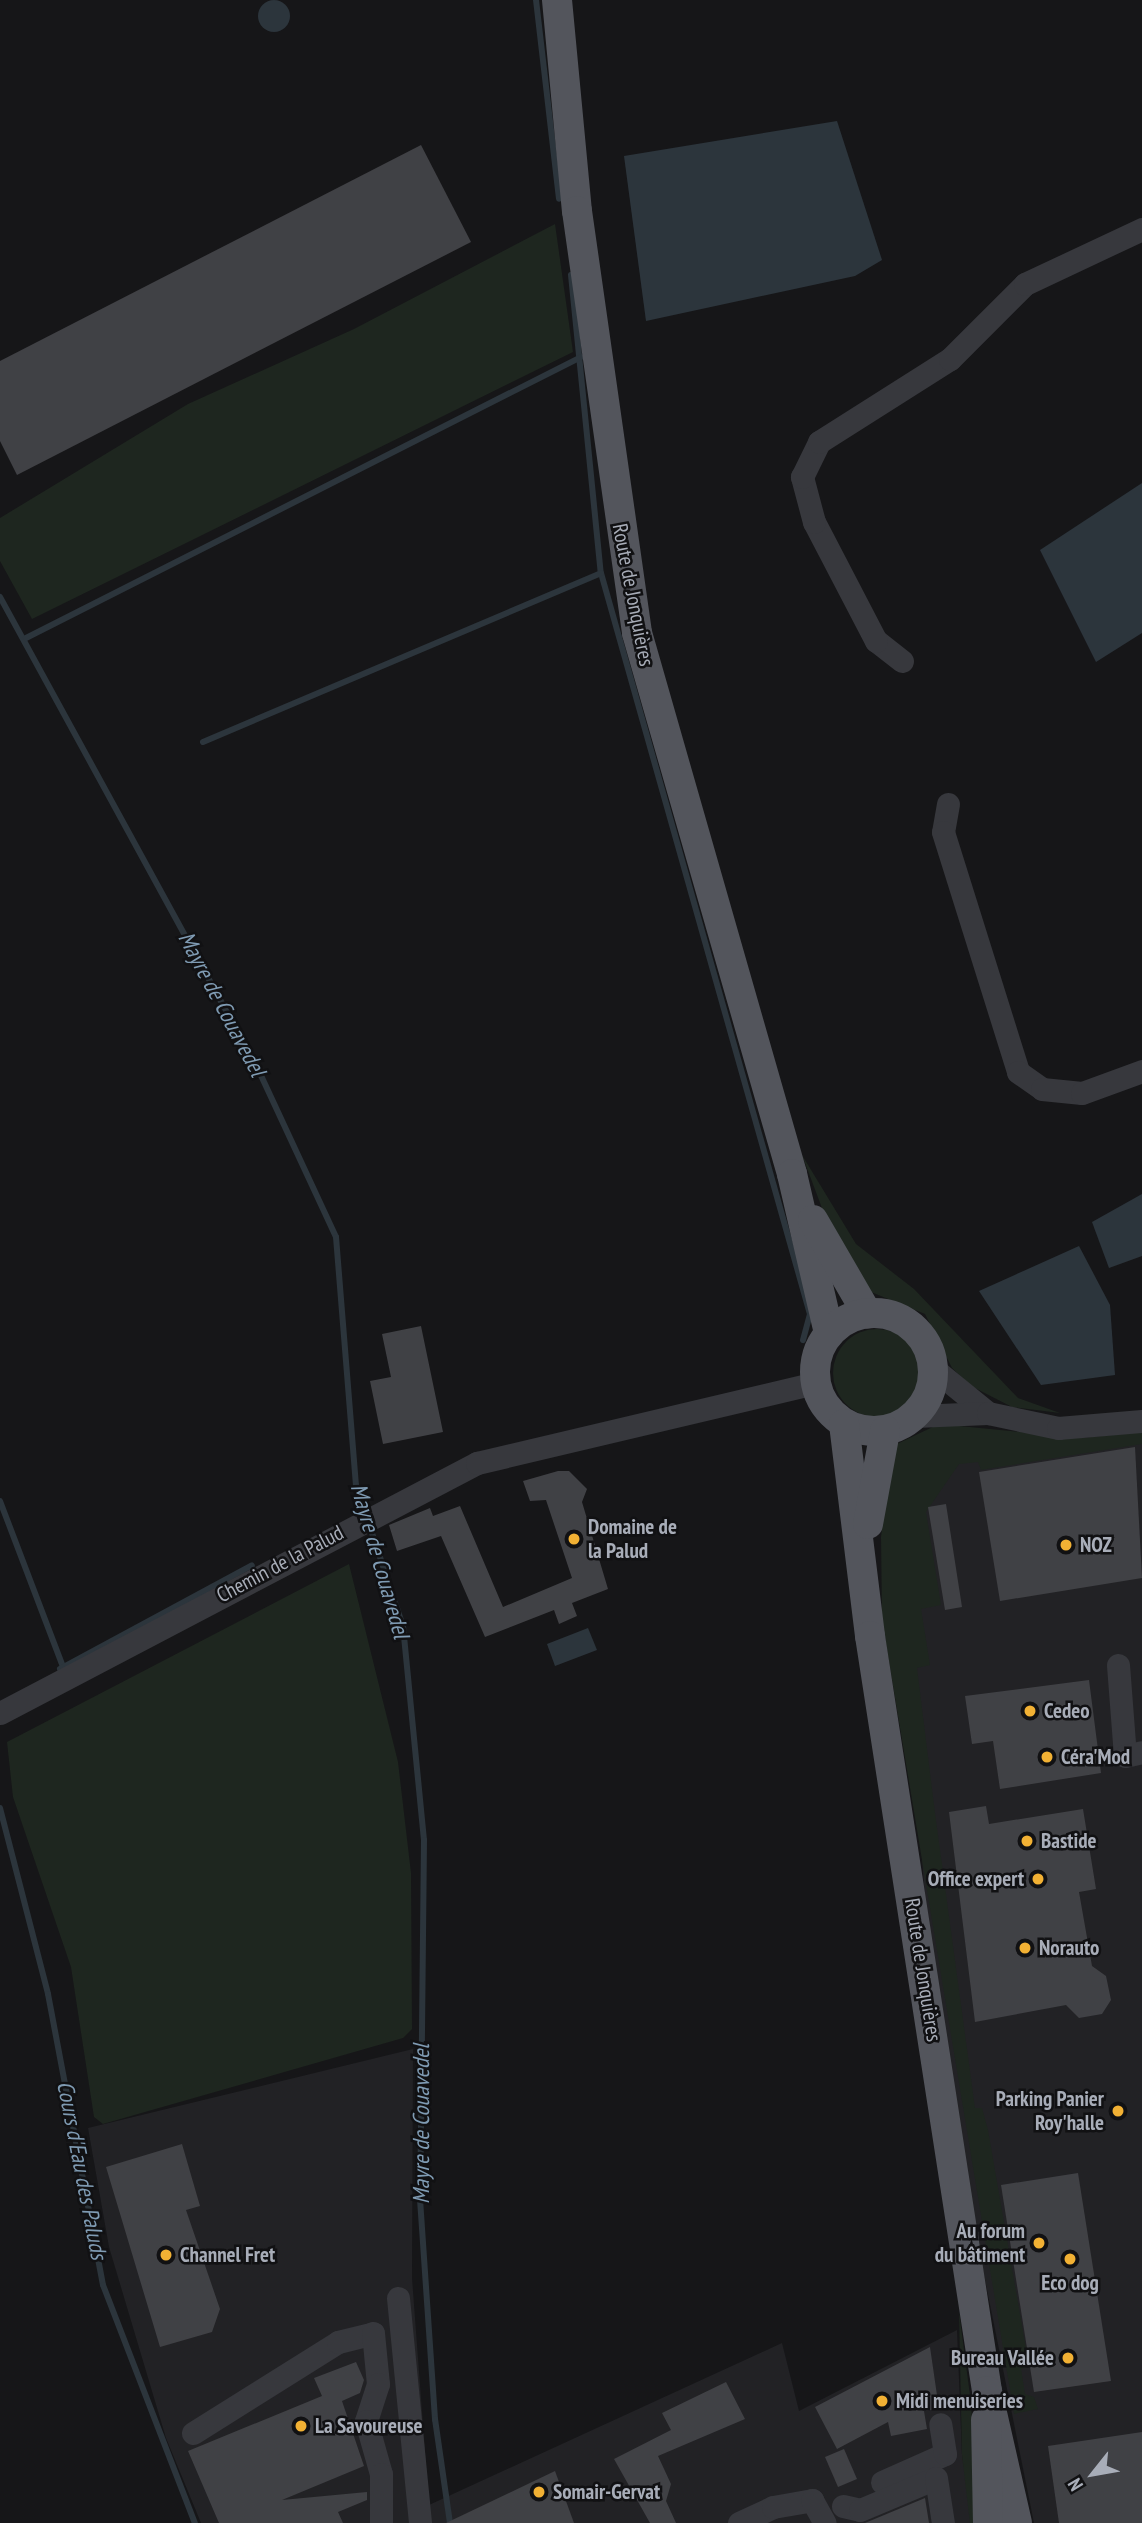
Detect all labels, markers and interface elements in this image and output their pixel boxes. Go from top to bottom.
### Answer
street label: Route de Jonquières [607,522,659,668]
water label: Mayre de Couavedel [172,927,272,1081]
water label: Mayre de Couavedel [345,1480,415,1642]
place label: Domaine de la Palud [588,1514,677,1564]
street label: Chemin de la Palud [212,1520,348,1608]
marker: Domaine de la Palud [566,1531,582,1547]
place label: NOZ [1080,1532,1112,1558]
marker: NOZ [1058,1537,1074,1553]
place label: Cedeo [1044,1698,1090,1724]
marker: Cedeo [1022,1703,1038,1719]
place label: Céra'Mod [1061,1744,1130,1770]
marker: Céra'Mod [1039,1749,1055,1765]
place label: Bastide [1041,1828,1096,1854]
marker: Bastide [1019,1833,1035,1849]
place label: Office expert [928,1866,1024,1892]
marker: Office expert [1030,1871,1046,1887]
street label: Route de Jonquières [899,1897,947,2043]
place label: Norauto [1039,1935,1099,1961]
marker: Norauto [1017,1940,1033,1956]
water label: Mayre de Couavedel [407,2044,435,2204]
water label: Cours d'Eau des Paluds [51,2079,113,2261]
place label: Parking Panier Roy'halle [996,2086,1104,2136]
marker: Parking Panier Roy'halle [1110,2103,1126,2119]
place label: Au forum du bâtiment [935,2218,1025,2268]
marker: Au forum du bâtiment [1031,2235,1047,2251]
place label: Channel Fret [180,2242,275,2268]
marker: Channel Fret [158,2247,174,2263]
marker: Eco dog [1062,2251,1078,2267]
place label: Eco dog [1041,2270,1099,2296]
place label: Bureau Vallée [950,2345,1054,2371]
marker: Bureau Vallée [1060,2350,1076,2366]
place label: Midi menuiseries [896,2388,1023,2414]
marker: Midi menuiseries [874,2393,890,2409]
place label: La Savoureuse [315,2413,423,2439]
marker: La Savoureuse [293,2418,309,2434]
north arrow [1058,2439,1128,2509]
text: N [1062,2474,1088,2495]
place label: Somair-Gervat [553,2479,660,2505]
marker: Somair-Gervat [531,2484,547,2500]

